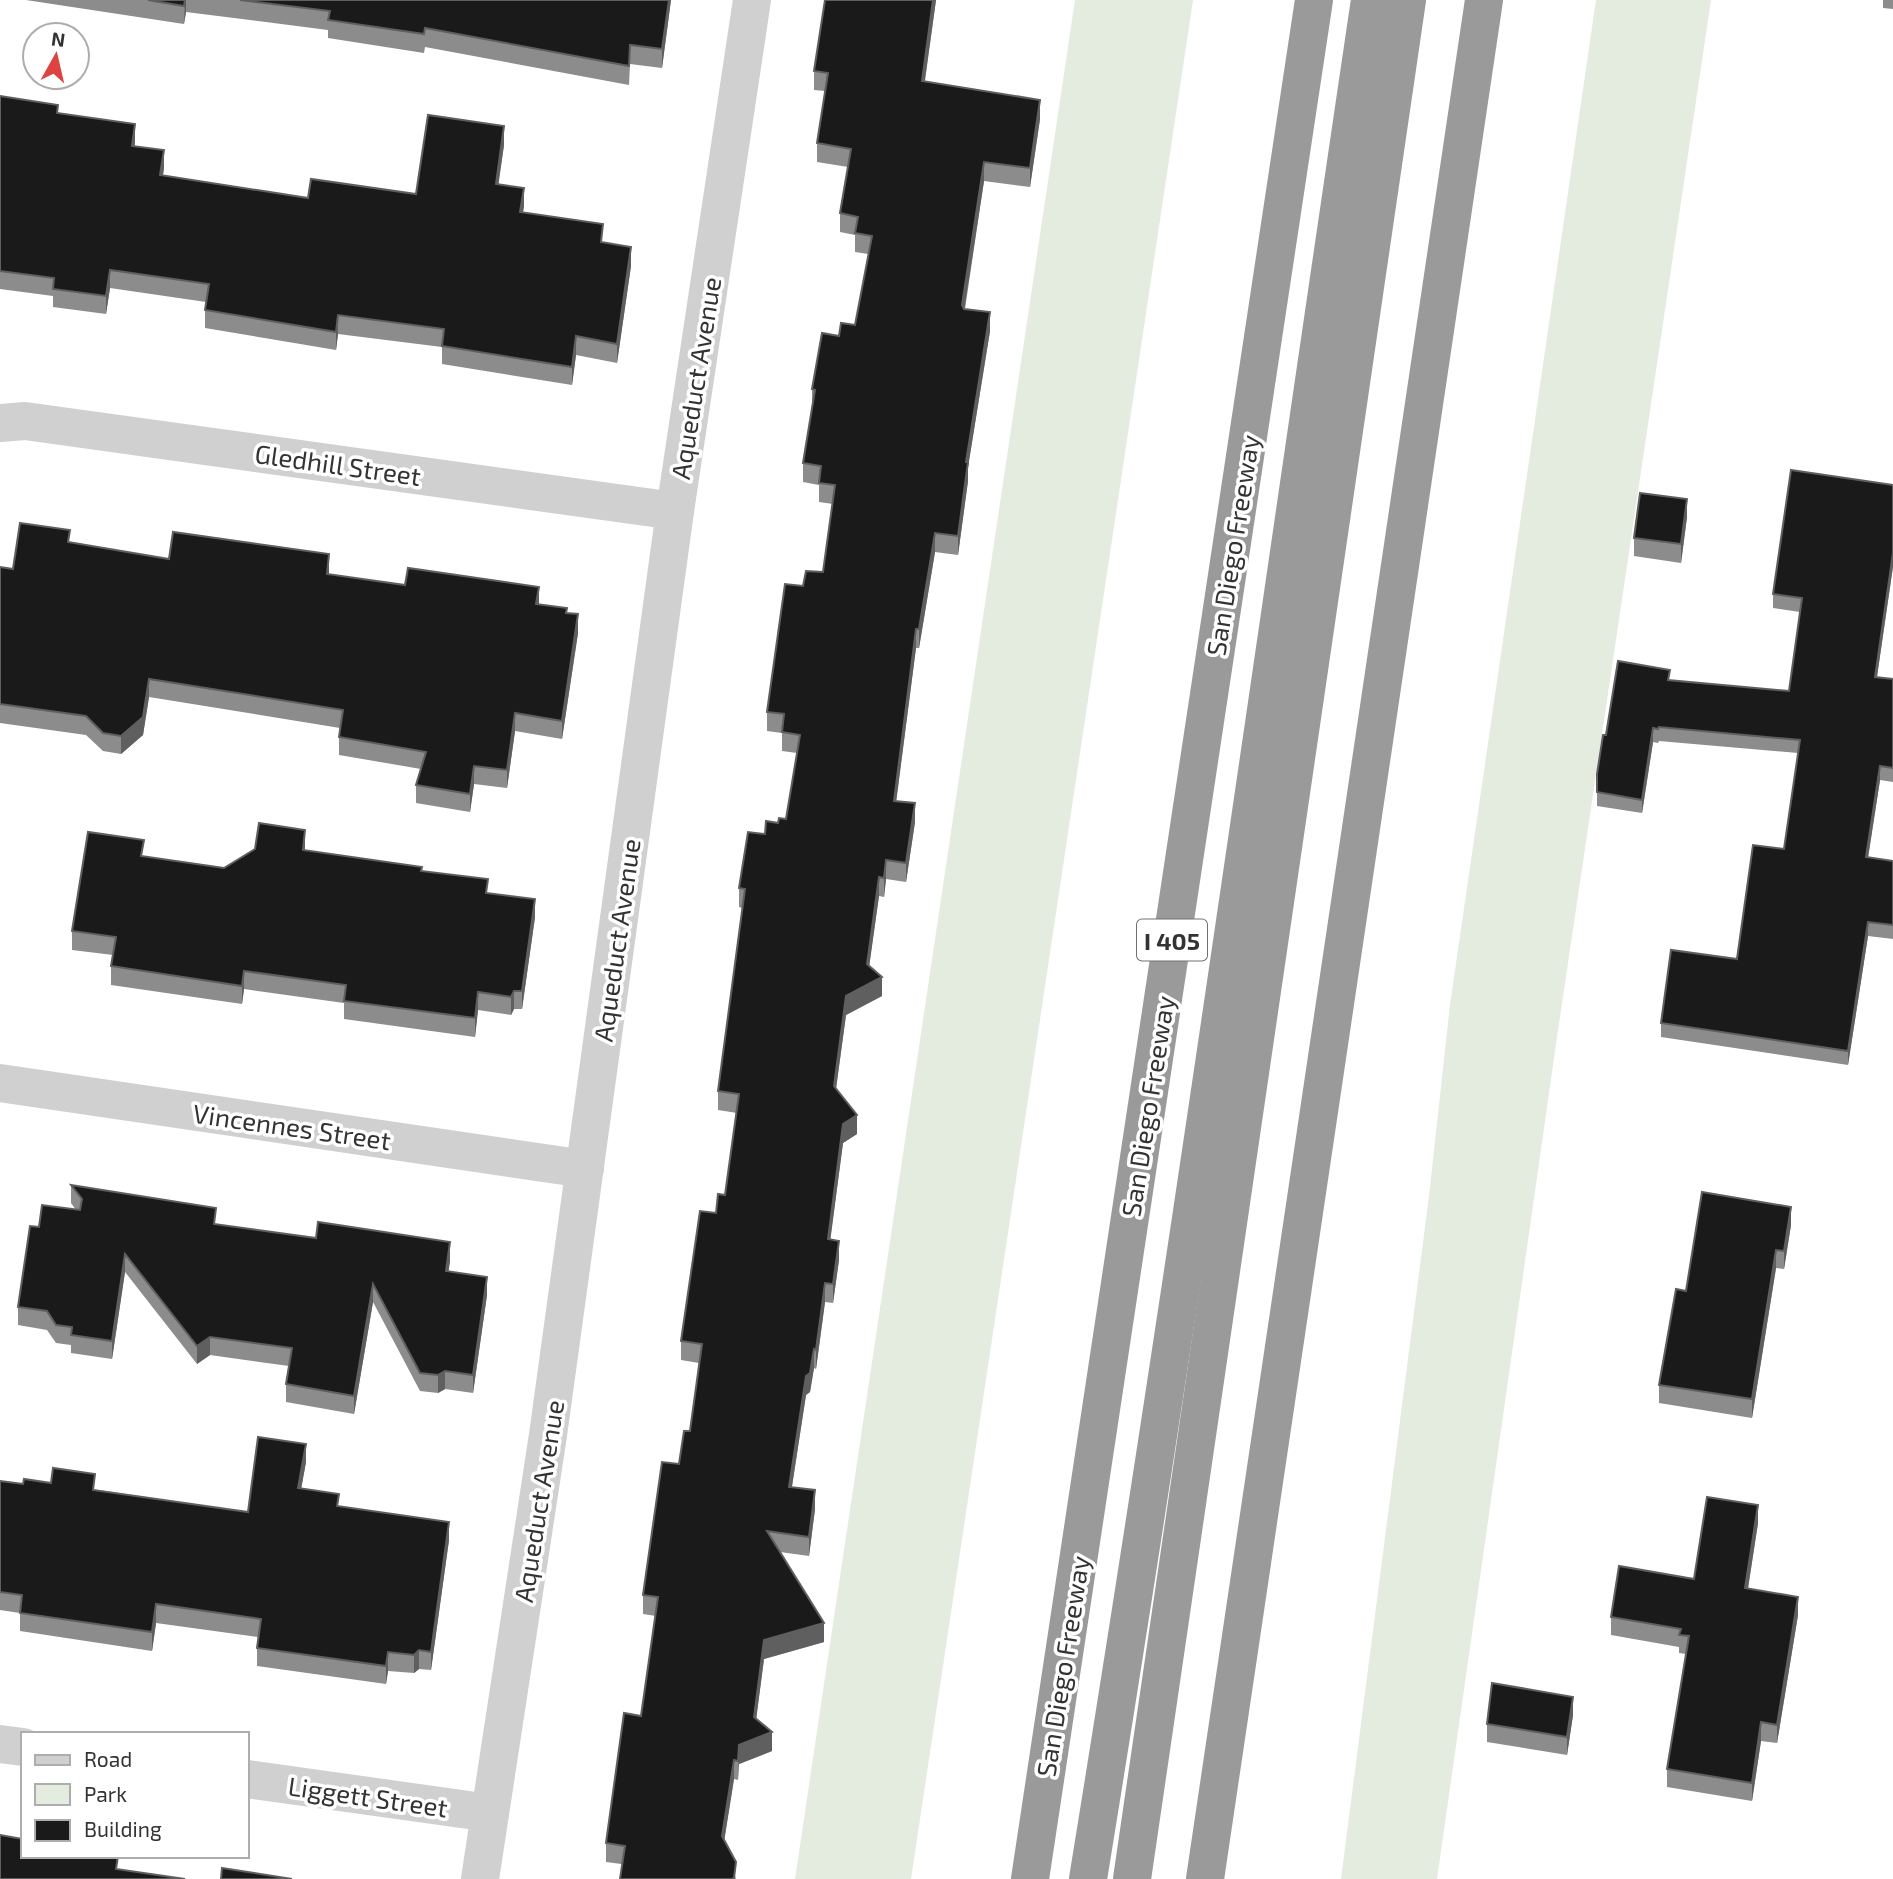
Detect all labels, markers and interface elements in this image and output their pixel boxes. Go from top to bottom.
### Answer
north arrow [21,21,91,91]
text: N [50,26,67,51]
street label: Aqueduct Avenue [664,275,726,481]
street label: San Diego Freeway [1199,432,1265,658]
street label: Gledhill Street [253,437,423,491]
street label: Aqueduct Avenue [586,837,646,1043]
road number: I 405 [1137,920,1207,960]
street label: San Diego Freeway [1114,993,1180,1219]
street label: Vincennes Street [191,1097,393,1155]
street label: Aqueduct Avenue [507,1398,569,1604]
street label: San Diego Freeway [1029,1553,1095,1779]
legend [21,1732,248,1858]
text: Road [84,1746,132,1771]
street label: Liggett Street [286,1769,450,1823]
text: Park [84,1781,127,1806]
text: Building [84,1816,162,1841]

